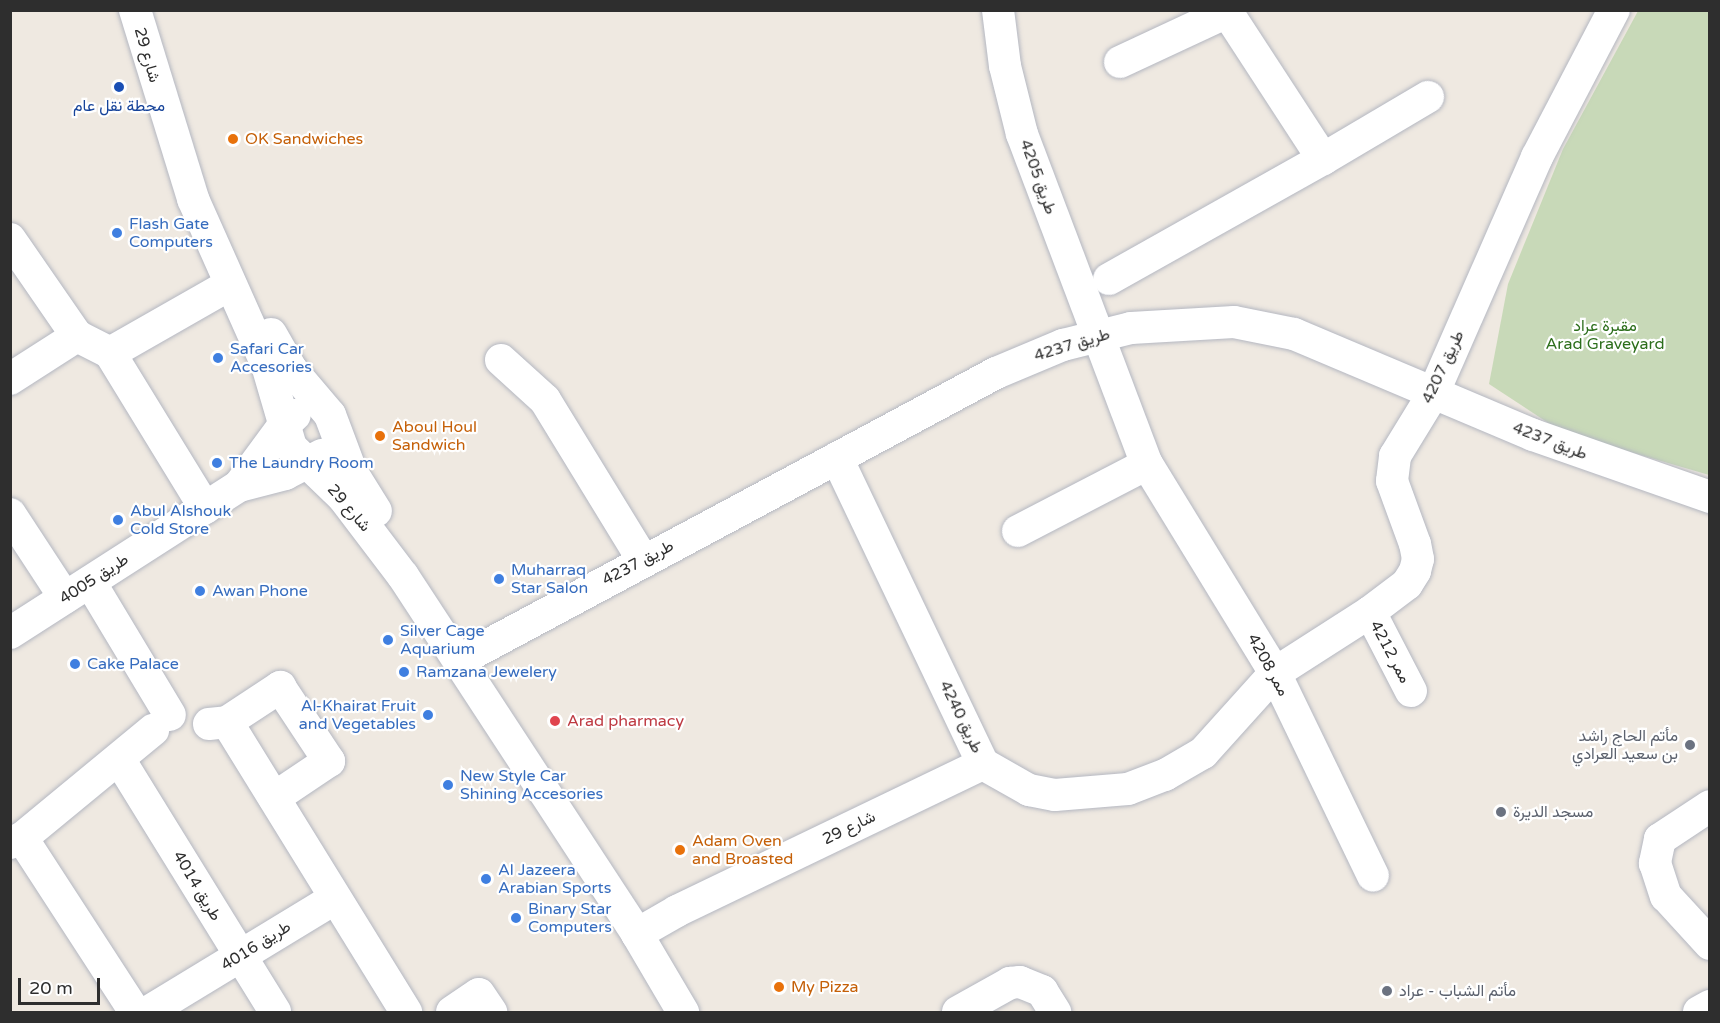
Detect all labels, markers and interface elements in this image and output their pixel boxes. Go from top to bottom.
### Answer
street label: شارع 29 [130,25,164,85]
marker: محطة نقل عام [112,80,126,94]
place label: محطة نقل عام [73,96,165,116]
place label: OK Sandwiches [245,129,363,149]
marker: OK Sandwiches [226,132,240,146]
street label: طريق 4205 [1016,137,1060,217]
place label: Flash Gate Computers [129,214,213,252]
marker: Flash Gate Computers [110,226,124,240]
park label: مقبرة عراد Arad Graveyard [1545,316,1665,354]
street label: طريق 4237 [1032,324,1112,366]
street label: طريق 4207 [1418,327,1468,407]
place label: Safari Car Accesories [230,339,312,377]
marker: Safari Car Accesories [211,351,225,365]
place label: Aboul Houl Sandwich [392,417,477,455]
street label: طريق 4237 [1510,418,1590,464]
marker: Aboul Houl Sandwich [373,429,387,443]
place label: The Laundry Room [229,453,374,473]
marker: The Laundry Room [210,456,224,470]
street label: شارع 29 [323,480,375,536]
place label: Abul Alshouk Cold Store [130,501,231,539]
marker: Abul Alshouk Cold Store [111,513,125,527]
street label: طريق 4237 [599,536,677,590]
street label: طريق 4005 [56,550,132,608]
place label: Muharraq Star Salon [511,560,588,598]
marker: Muharraq Star Salon [492,572,506,586]
place label: Awan Phone [212,581,308,601]
marker: Awan Phone [193,584,207,598]
street label: ممر 4212 [1366,617,1414,687]
place label: Silver Cage Aquarium [400,621,485,659]
street label: ممر 4208 [1243,631,1293,699]
marker: Silver Cage Aquarium [381,633,395,647]
place label: Cake Palace [87,654,179,674]
marker: Cake Palace [68,657,82,671]
place label: Ramzana Jewelery [416,662,557,682]
marker: Ramzana Jewelery [397,665,411,679]
street label: طريق 4240 [935,678,987,756]
place label: Al-Khairat Fruit and Vegetables [299,696,416,734]
marker: Al-Khairat Fruit and Vegetables [421,708,435,722]
place label: Arad pharmacy [567,711,684,731]
marker: Arad pharmacy [548,714,562,728]
place label: مأتم الحاج راشد بن سعيد العرادي [1572,726,1678,764]
marker: مأتم الحاج راشد بن سعيد العرادي [1683,738,1697,752]
place label: New Style Car Shining Accesories [460,766,603,804]
marker: New Style Car Shining Accesories [441,778,455,792]
place label: مسجد الديرة [1513,802,1593,822]
marker: مسجد الديرة [1494,805,1508,819]
street label: شارع 29 [819,807,879,849]
place label: Adam Oven and Broasted [692,831,793,869]
marker: Adam Oven and Broasted [673,843,687,857]
street label: طريق 4014 [169,848,225,924]
place label: Al Jazeera Arabian Sports [498,860,611,898]
marker: Al Jazeera Arabian Sports [479,872,493,886]
place label: Binary Star Computers [528,899,612,937]
marker: Binary Star Computers [509,911,523,925]
street label: طريق 4016 [218,917,294,975]
scale bar [21,966,104,1004]
text: 20 m [29,977,73,999]
place label: My Pizza [791,977,859,997]
marker: My Pizza [772,980,786,994]
place label: مأتم الشباب - عراد [1399,981,1516,1001]
marker: مأتم الشباب - عراد [1380,984,1394,998]

